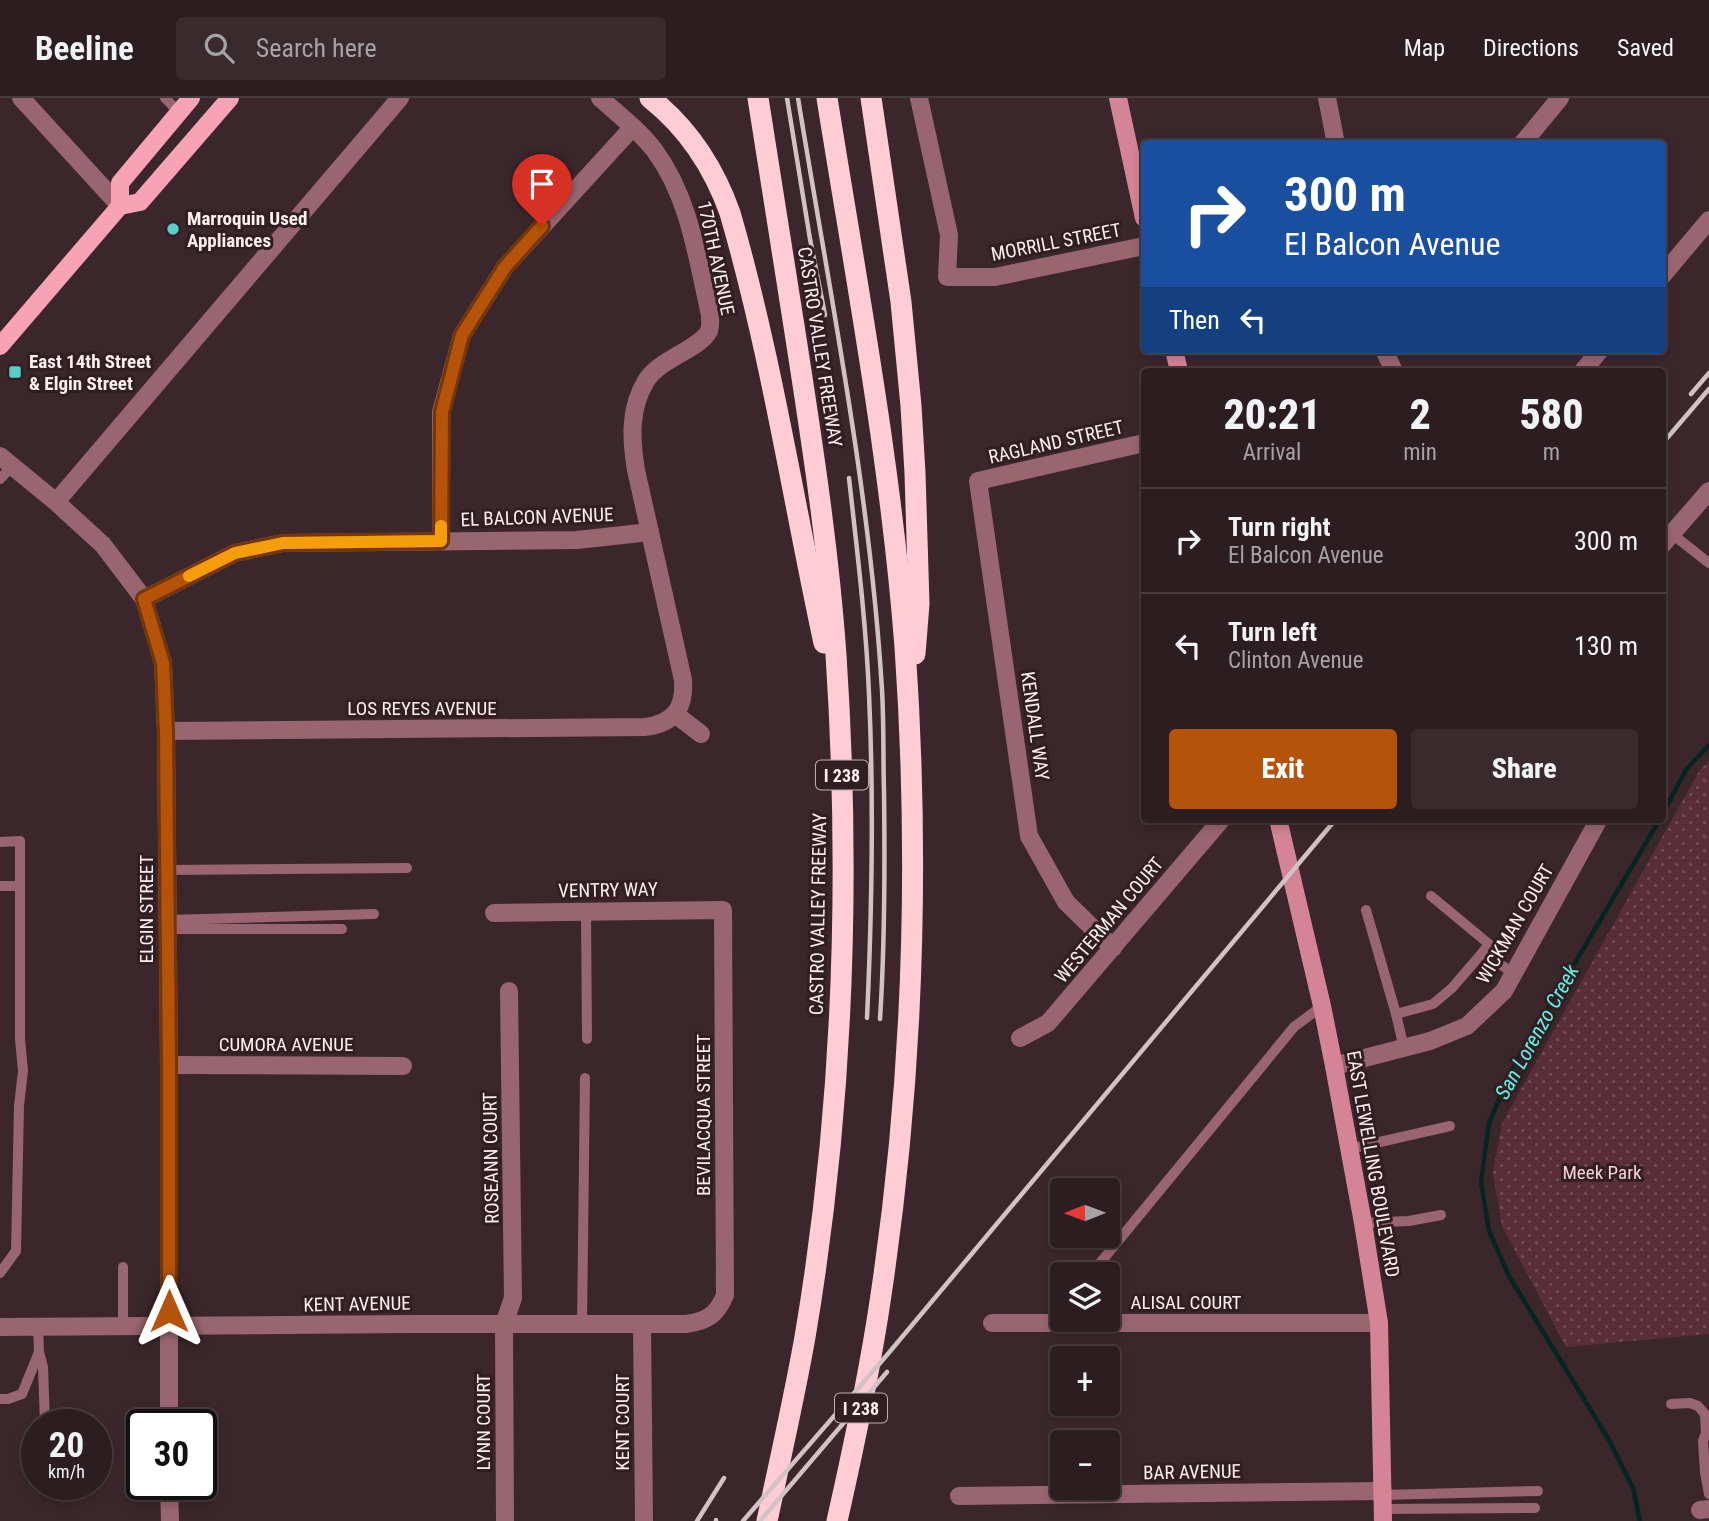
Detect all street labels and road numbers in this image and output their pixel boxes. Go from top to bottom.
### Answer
street label: 170TH AVENUE [693,199,739,317]
street label: MORRILL STREET [989,218,1123,266]
street label: CASTRO VALLEY FREEWAY [793,245,847,449]
street label: RAGLAND STREET [986,415,1126,469]
street label: EL BALCON AVENUE [460,503,614,531]
street label: KENDALL WAY [1016,670,1054,782]
street label: LOS REYES AVENUE [347,697,497,720]
road number: I 238 [816,760,868,790]
street label: CASTRO VALLEY FREEWAY [805,813,831,1015]
street label: WESTERMAN COURT [1050,852,1168,987]
street label: ELGIN STREET [135,855,158,963]
street label: WICKMAN COURT [1472,860,1559,988]
street label: VENTRY WAY [558,878,658,902]
street label: CUMORA AVENUE [219,1033,353,1056]
street label: BEVILACQUA STREET [692,1034,715,1196]
street label: EAST LEWELLING BOULEVARD [1342,1049,1404,1279]
street label: ROSEANN COURT [478,1092,504,1224]
street label: ALISAL COURT [1130,1291,1242,1314]
street label: KENT AVENUE [303,1292,411,1316]
street label: LYNN COURT [472,1373,495,1470]
street label: KENT COURT [611,1373,634,1471]
road number: I 238 [835,1394,887,1422]
street label: BAR AVENUE [1143,1460,1241,1484]

